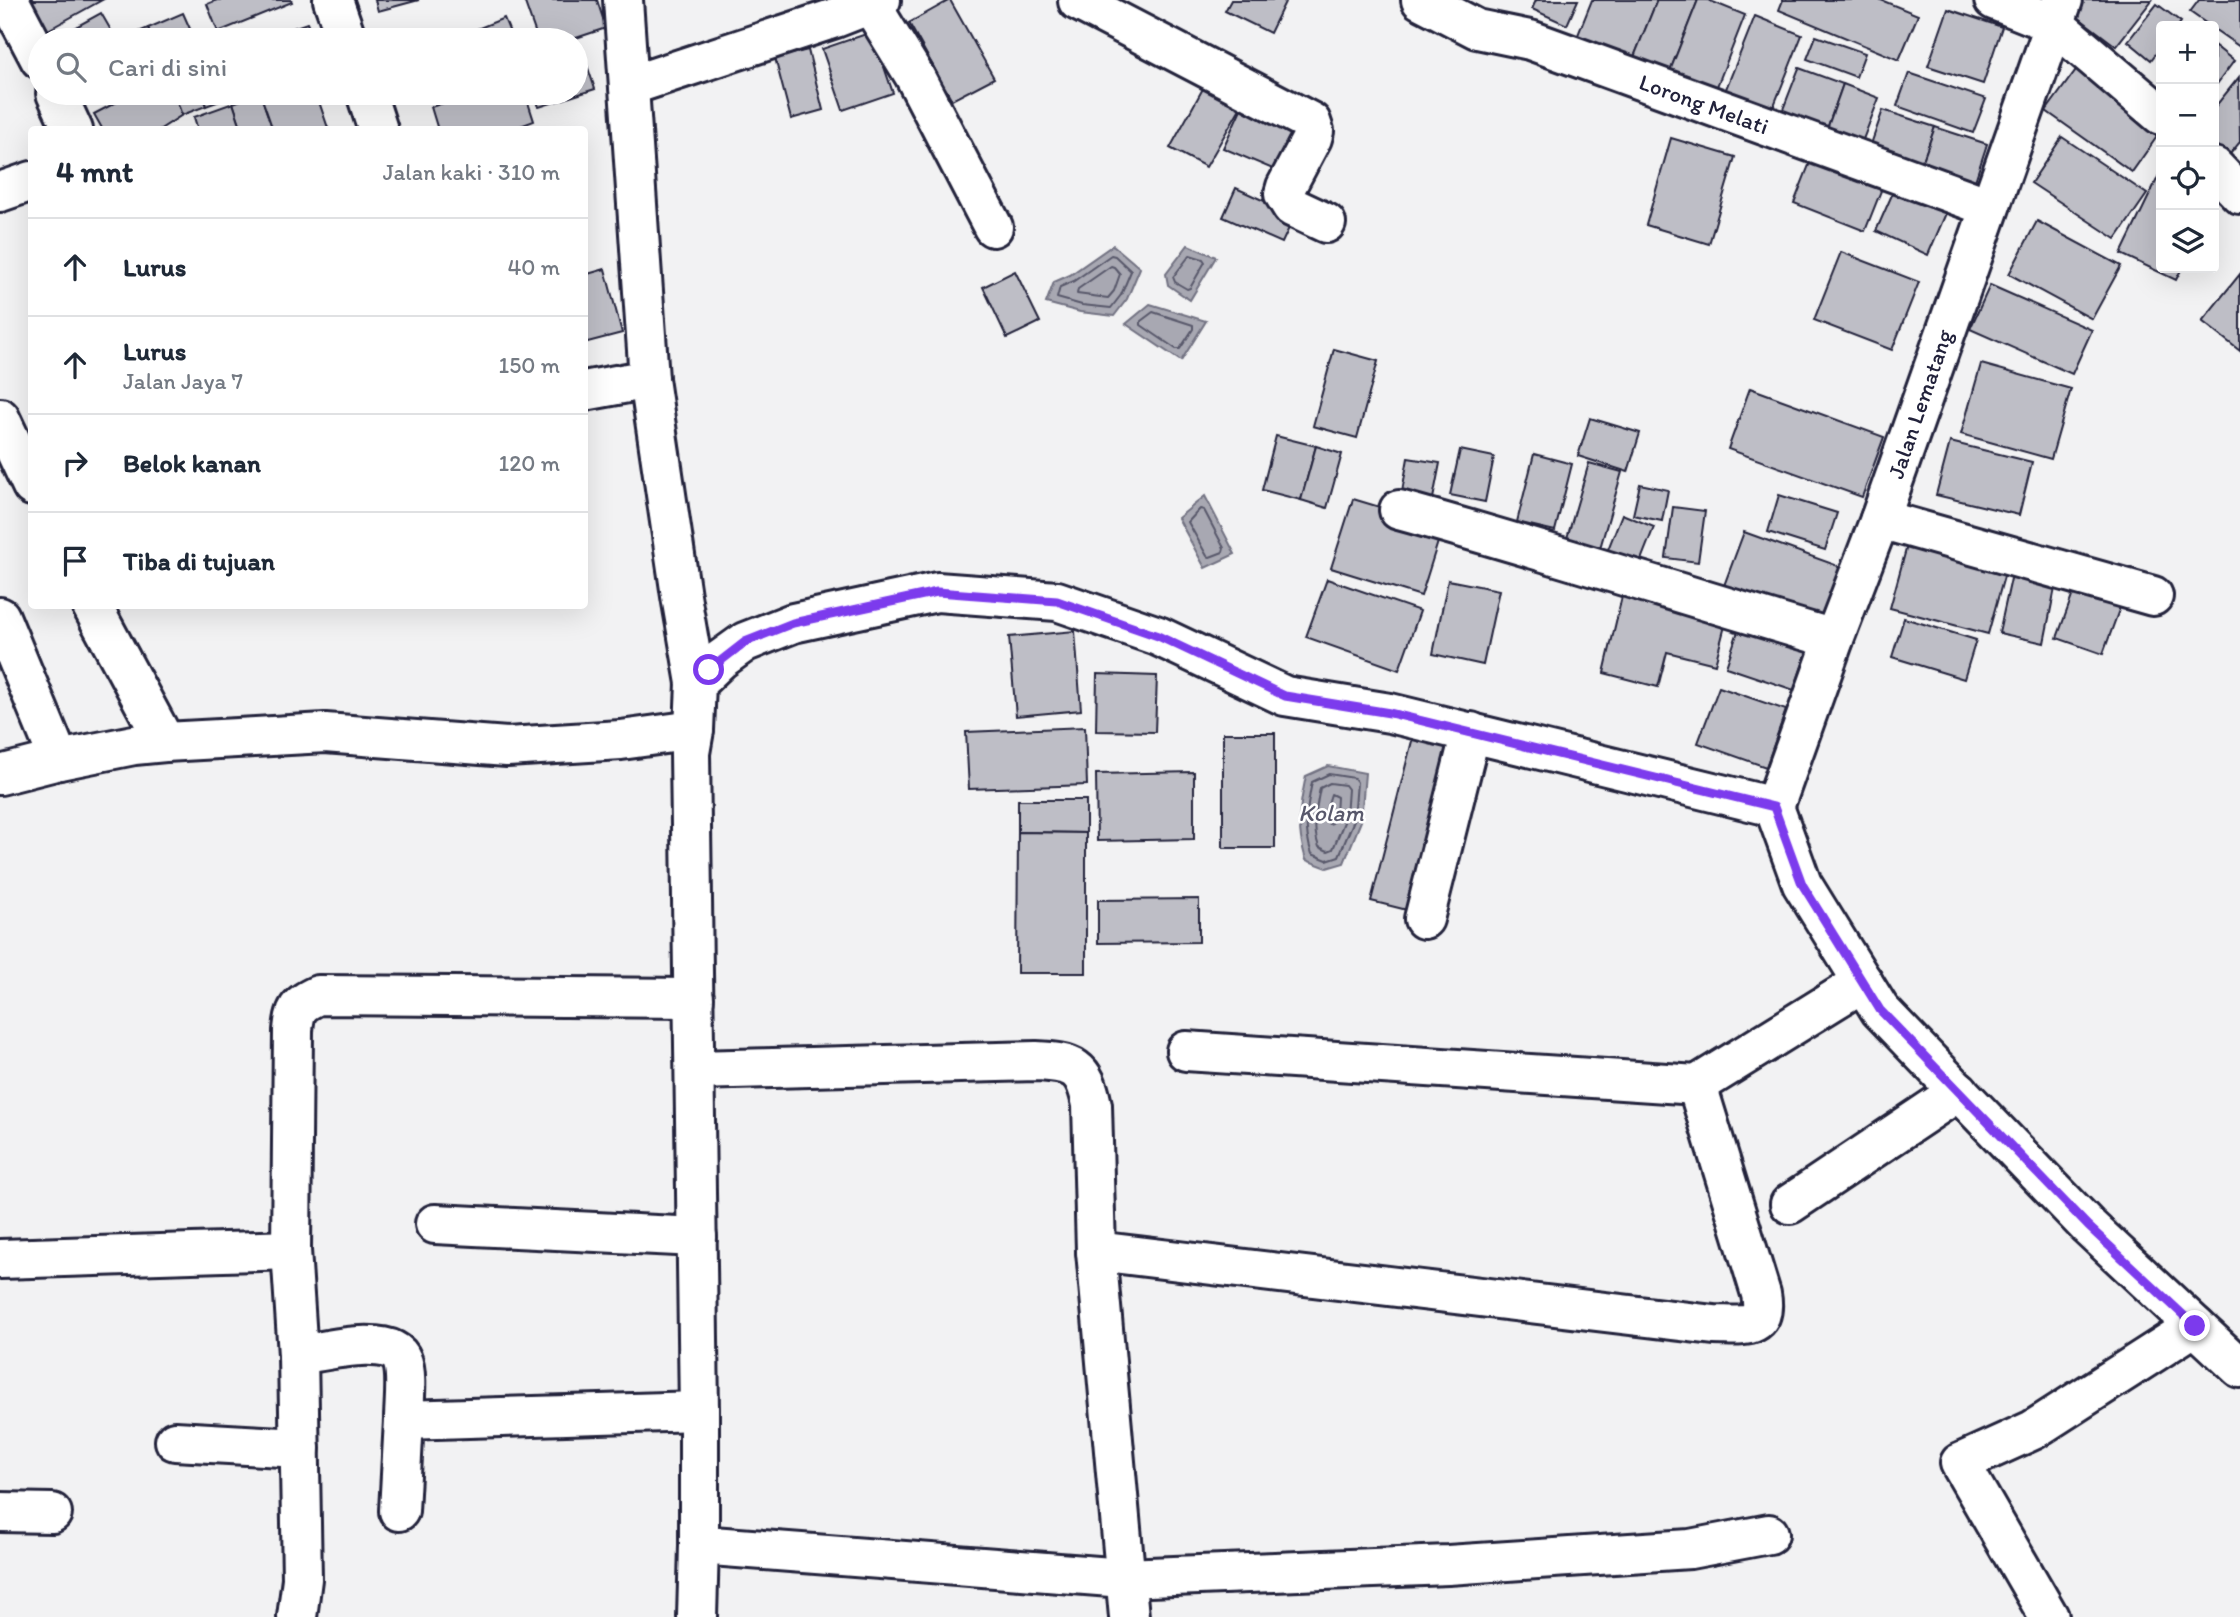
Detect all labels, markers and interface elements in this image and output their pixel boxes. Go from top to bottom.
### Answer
map controls [2156,21,2219,273]
button: + [2156,21,2219,84]
search box [28,28,588,105]
icon: search [52,48,90,86]
text: Cari di sini [108,51,227,83]
street label: Lorong Melati [1636,68,1772,140]
button: − [2156,84,2219,147]
button: locate [2156,147,2219,210]
text: 4 mnt [56,153,133,190]
text: Jalan kaki · 310 m [383,158,560,186]
button: layers [2156,210,2219,273]
icon: ahead [56,248,94,286]
text: Lurus [123,251,186,283]
text: 40 m [507,253,560,281]
street label: Jalan Lematang [1881,326,1959,482]
text: Lurus [123,335,186,367]
icon: ahead [56,346,94,384]
text: 150 m [499,351,560,379]
text: Jalan Jaya 7 [123,367,243,395]
icon: right [56,444,94,482]
text: Belok kanan [123,447,261,479]
text: 120 m [499,449,560,477]
icon: arrive [56,542,94,580]
text: Tiba di tujuan [123,545,275,577]
route start [693,654,724,685]
water label: Kolam [1298,798,1364,827]
route end [2179,1310,2210,1341]

